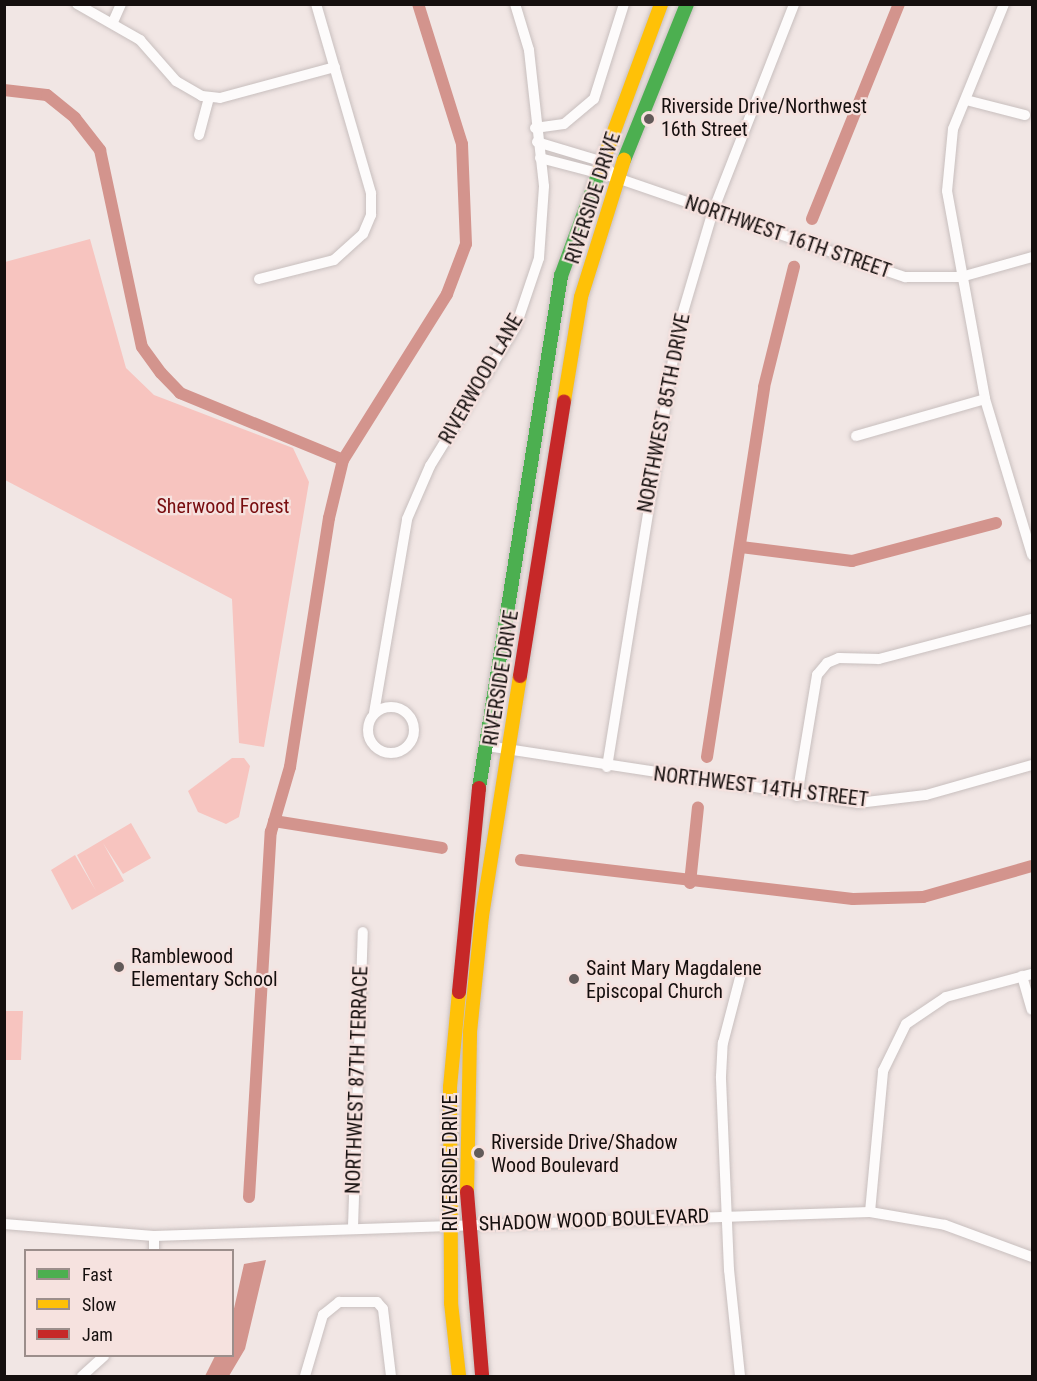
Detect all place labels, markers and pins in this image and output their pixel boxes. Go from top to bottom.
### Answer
place label: Riverside Drive/Northwest 16th Street [661,95,867,142]
marker: Riverside Drive/Northwest 16th Street [642,112,656,126]
place label: Ramblewood Elementary School [131,944,278,991]
place label: Saint Mary Magdalene Episcopal Church [586,956,762,1003]
marker: Ramblewood Elementary School [112,960,126,974]
marker: Saint Mary Magdalene Episcopal Church [567,972,581,986]
place label: Riverside Drive/Shadow Wood Boulevard [491,1130,678,1177]
marker: Riverside Drive/Shadow Wood Boulevard [472,1146,486,1160]

